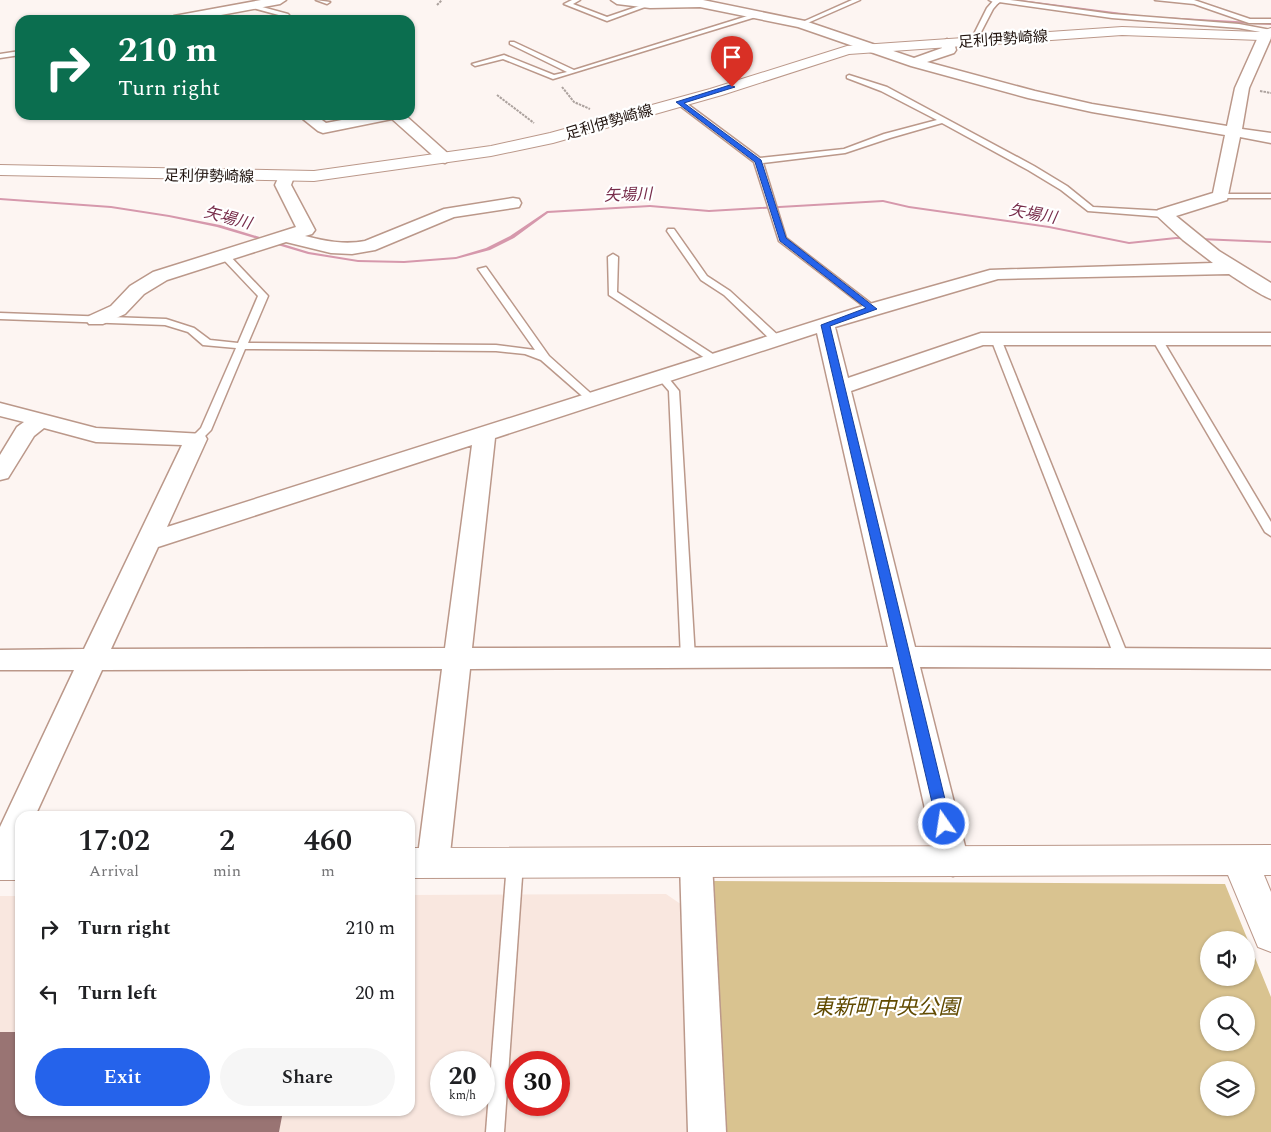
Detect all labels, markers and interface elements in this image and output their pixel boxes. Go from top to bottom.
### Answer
text: 210 m [118,24,217,77]
street label: 足利伊勢崎線 [957,25,1049,54]
icon: right [35,35,100,100]
pin [711,36,753,87]
icon: arrive [718,43,746,71]
text: Turn right [118,72,220,105]
street label: 足利伊勢崎線 [563,99,656,146]
street label: 足利伊勢崎線 [164,164,254,189]
water label: 矢場川 [604,182,654,208]
water label: 矢場川 [1007,198,1061,230]
water label: 矢場川 [201,200,256,236]
position arrow [917,797,969,849]
text: 17:02 [78,818,150,864]
text: 2 [219,818,235,864]
text: 460 [304,818,352,864]
text: Arrival [89,859,139,883]
text: min [213,859,241,883]
text: m [321,859,335,883]
text: Turn right [78,914,171,943]
text: 210 m [345,914,395,943]
icon: right [35,915,63,943]
map controls [1200,931,1255,1116]
button: sound [1200,931,1255,986]
text: Turn left [78,979,157,1008]
text: 20 m [355,979,395,1008]
icon: left [35,980,63,1008]
park label: 東新町中央公園 [813,992,962,1024]
button: search [1200,996,1255,1051]
button: Exit [35,1048,210,1106]
button: Share [220,1048,395,1106]
speed limit sign: 30 [505,1051,570,1116]
text: 20 [448,1058,477,1096]
button: layers [1200,1061,1255,1116]
text: km/h [449,1086,476,1105]

